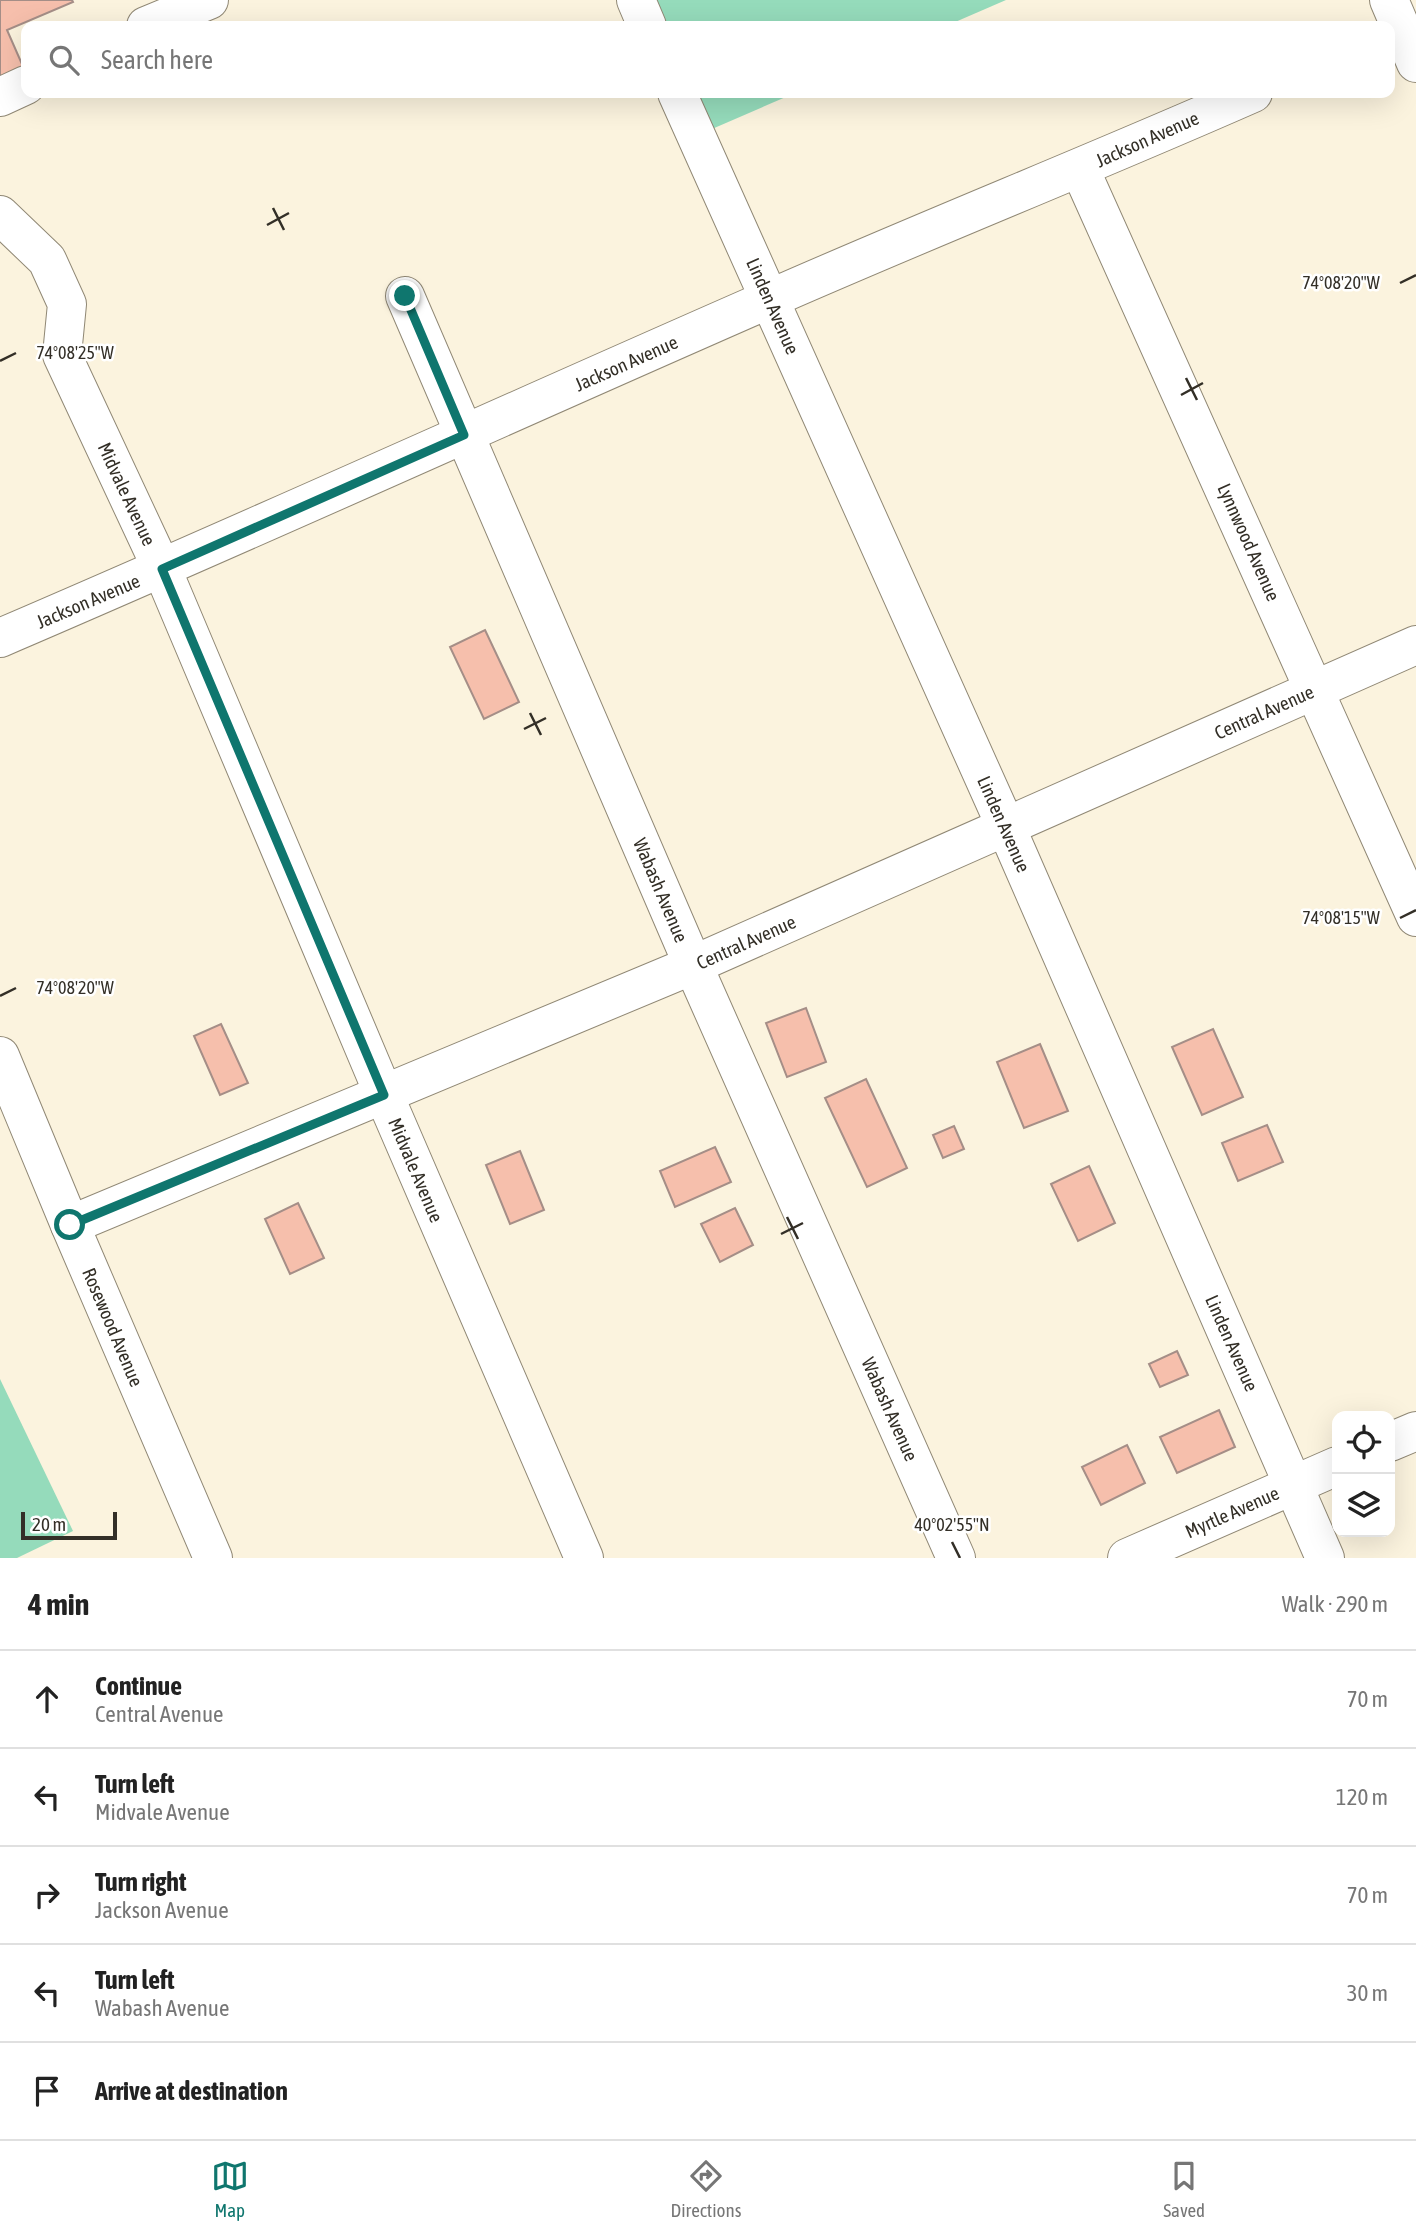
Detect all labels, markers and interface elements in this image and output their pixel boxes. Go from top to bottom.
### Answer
search box [21,21,1395,98]
icon: search [45,41,83,79]
text: Search here [101,45,213,75]
street label: Jackson Avenue [1092,107,1202,171]
street label: Linden Avenue [742,254,804,358]
text: 74°08'20"W [1302,272,1380,293]
route end [389,280,420,311]
street label: Jackson Avenue [571,331,681,395]
text: 74°08'25"W [36,342,114,363]
street label: Midvale Avenue [94,439,160,549]
street label: Lynnwood Avenue [1213,480,1285,604]
street label: Jackson Avenue [33,569,143,633]
street label: Central Avenue [1211,680,1317,744]
street label: Linden Avenue [973,772,1035,876]
street label: Wabash Avenue [629,835,693,945]
text: 74°08'15"W [1302,907,1380,928]
street label: Central Avenue [693,910,799,974]
text: 74°08'20"W [36,977,114,998]
street label: Midvale Avenue [384,1114,448,1226]
route start [54,1209,85,1240]
street label: Rosewood Avenue [78,1264,148,1390]
street label: Linden Avenue [1201,1291,1263,1395]
street label: Wabash Avenue [857,1354,923,1464]
map controls [1332,1411,1395,1537]
button: locate [1332,1411,1395,1474]
button: layers [1332,1474,1395,1537]
street label: Myrtle Avenue [1182,1482,1282,1542]
scale bar [21,1509,117,1541]
text: 20 m [32,1513,66,1535]
text: 40°02'55"N [914,1514,990,1535]
text: 4 min [28,1587,89,1621]
text: Walk · 290 m [1282,1591,1388,1617]
text: Continue [95,1671,182,1701]
icon: ahead [28,1680,66,1718]
text: 70 m [1347,1686,1388,1712]
text: Central Avenue [95,1701,224,1727]
text: Turn left [95,1769,175,1799]
icon: left [28,1778,66,1816]
text: 120 m [1336,1784,1388,1810]
text: Midvale Avenue [95,1799,230,1825]
text: Turn right [95,1867,186,1897]
icon: right [28,1876,66,1914]
text: 70 m [1347,1882,1388,1908]
text: Jackson Avenue [95,1897,229,1923]
text: Turn left [95,1965,175,1995]
icon: left [28,1974,66,2012]
text: 30 m [1347,1980,1388,2006]
text: Wabash Avenue [95,1995,229,2021]
icon: arrive [28,2072,66,2110]
text: Arrive at destination [95,2076,288,2106]
tab: Map [211,2157,249,2221]
tab: Directions [671,2157,741,2221]
tab: Saved [1163,2157,1205,2221]

